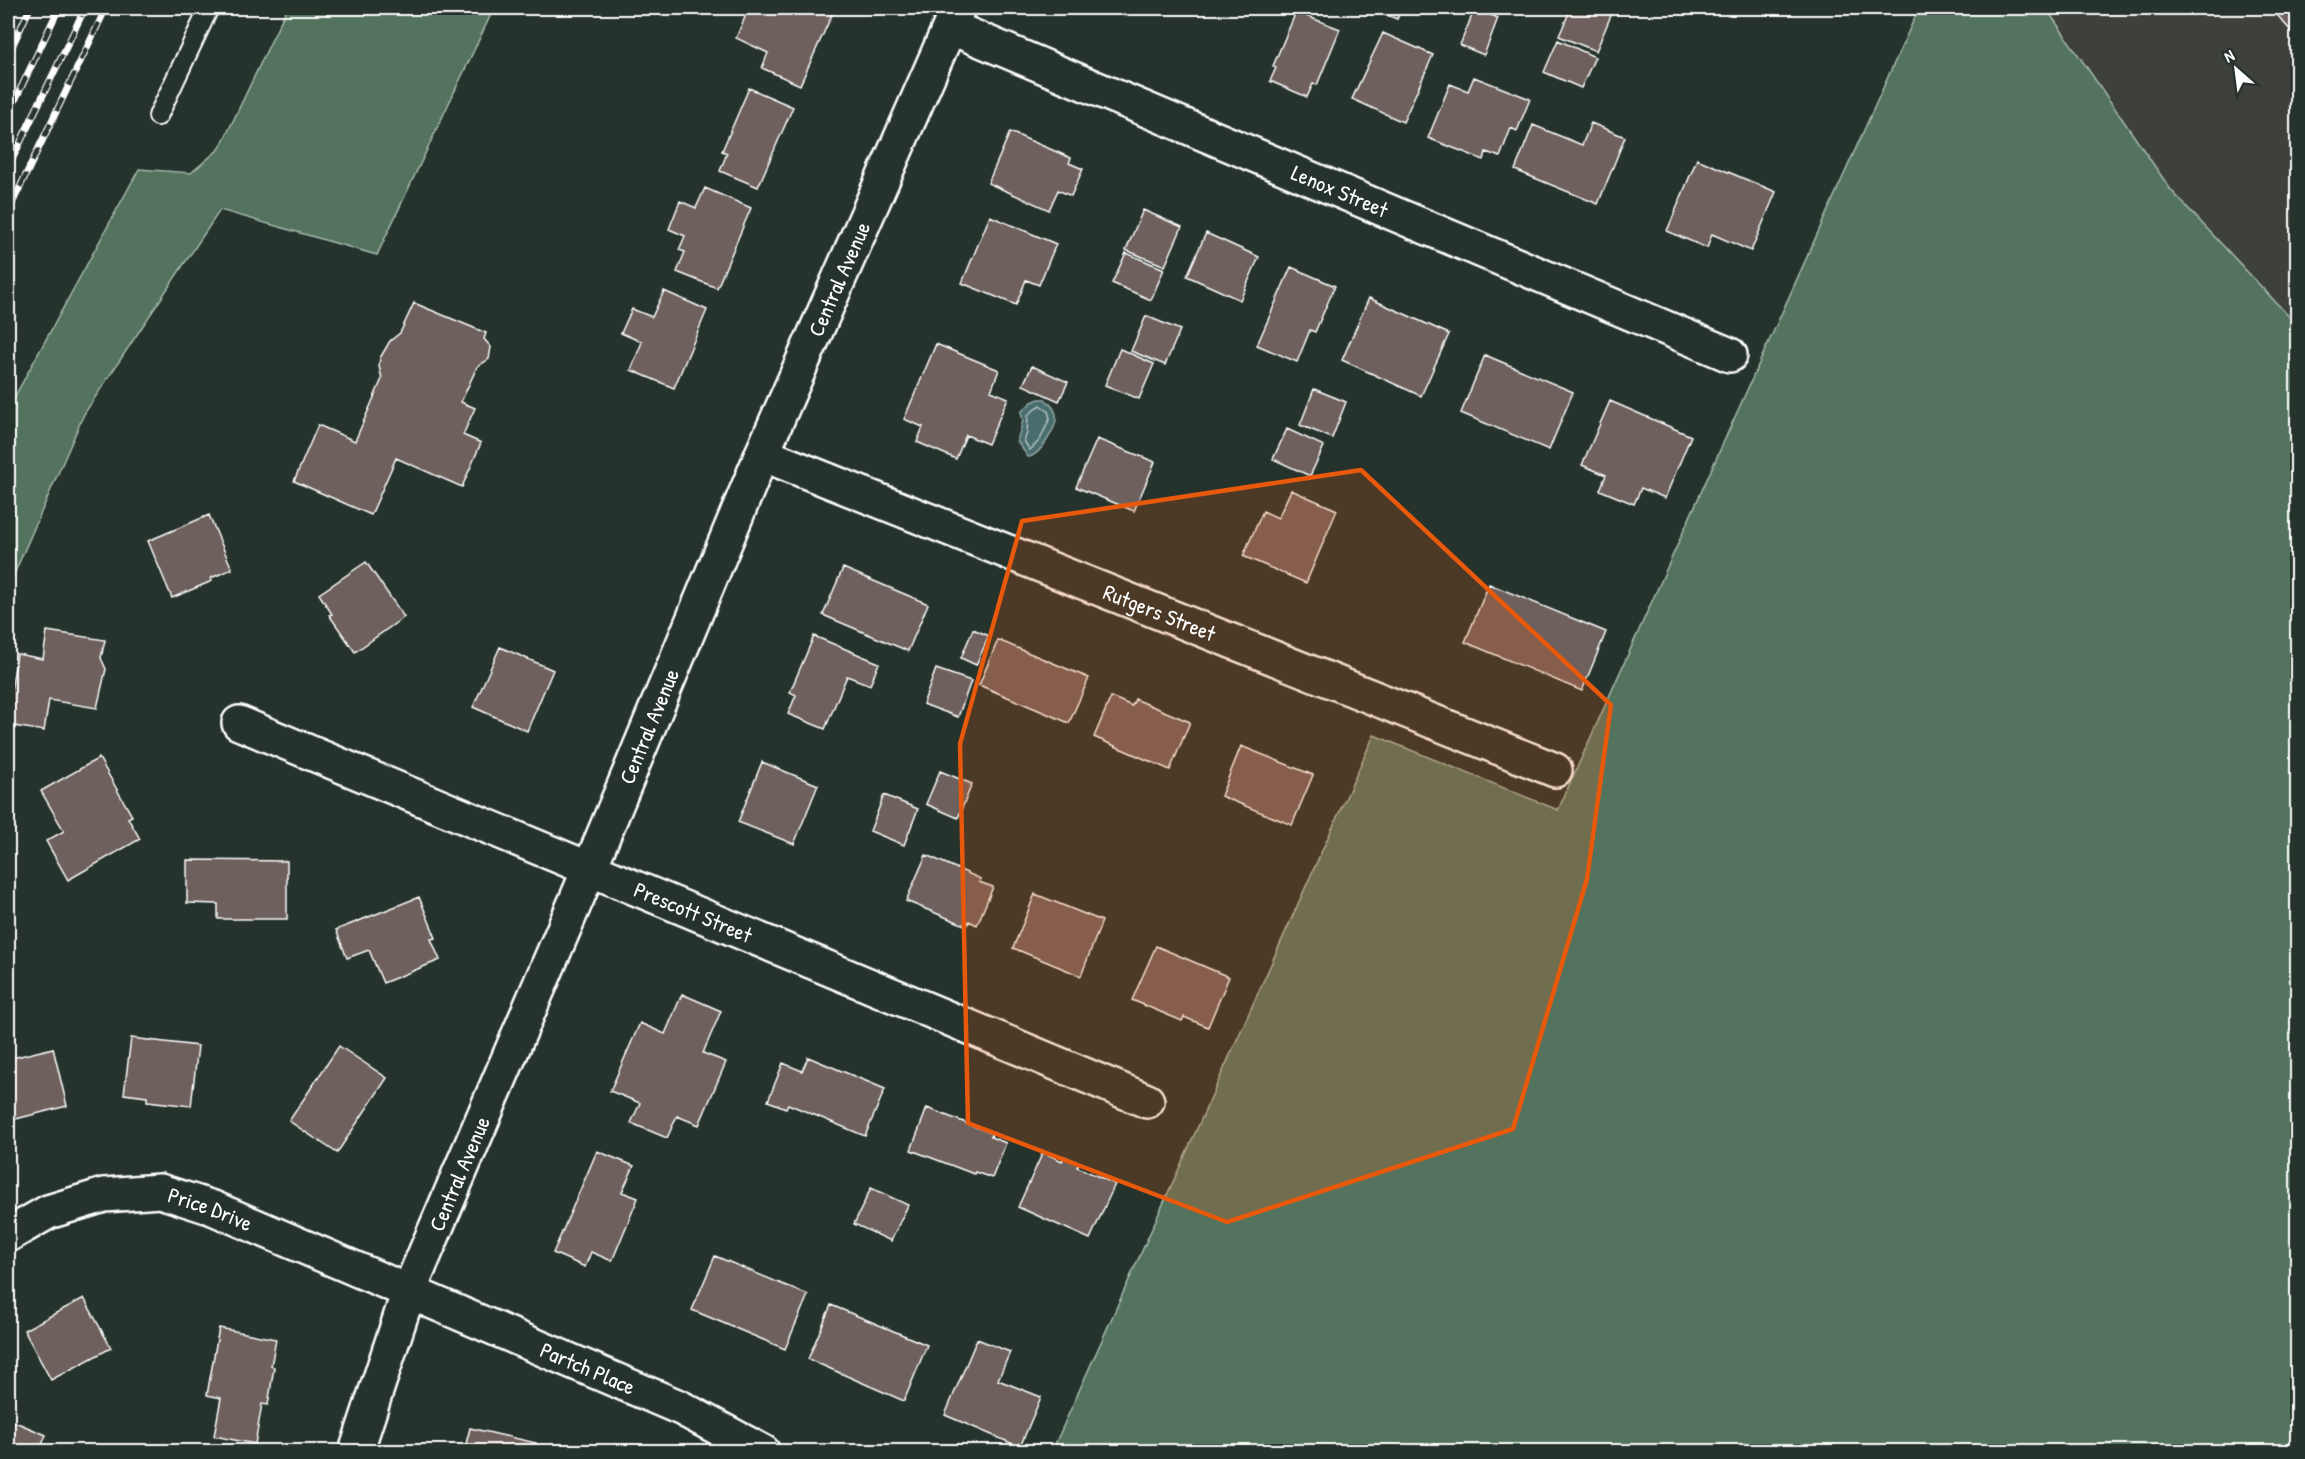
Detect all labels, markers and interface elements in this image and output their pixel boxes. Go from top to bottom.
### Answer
north arrow [2206,39,2266,99]
text: N [2220,44,2238,67]
street label: Lenox Street [1287,157,1393,225]
street label: Central Avenue [801,217,877,341]
street label: Rutgers Street [1099,577,1220,648]
street label: Central Avenue [611,664,686,788]
street label: Prescott Street [630,874,757,950]
street label: Central Avenue [421,1111,497,1236]
street label: Price Drive [164,1180,257,1238]
street label: Partch Place [536,1335,640,1402]

